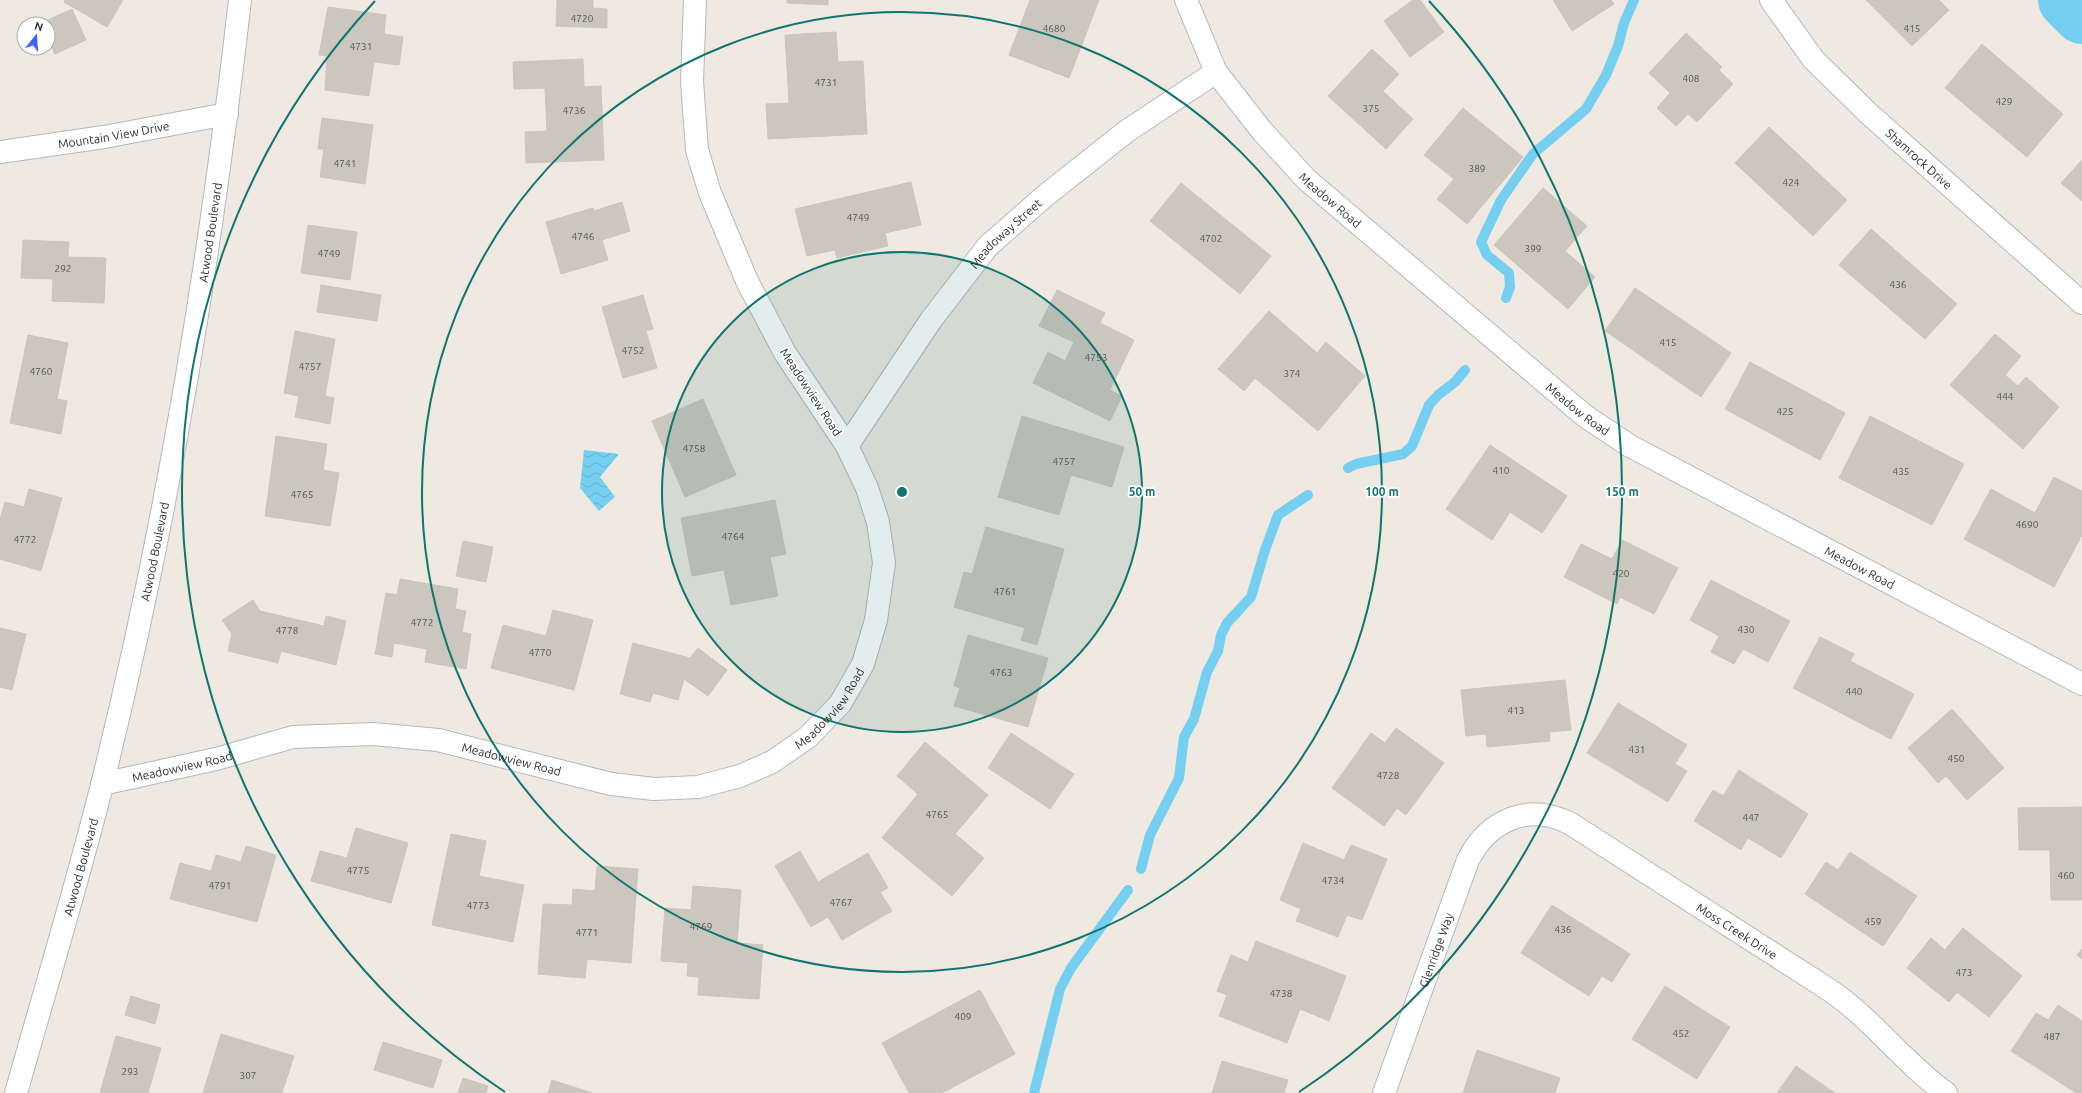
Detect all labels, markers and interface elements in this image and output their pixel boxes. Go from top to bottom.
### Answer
house number: 4720 [571,13,594,24]
north arrow [16,16,56,56]
text: N [33,19,45,33]
house number: 4680 [1043,23,1066,34]
house number: 415 [1904,23,1920,34]
house number: 4731 [350,41,372,52]
house number: 408 [1683,73,1700,84]
house number: 4731 [815,77,837,88]
house number: 429 [1996,96,2012,107]
house number: 375 [1363,103,1379,114]
house number: 4736 [563,105,586,116]
street label: Mountain View Drive [57,118,170,150]
street label: Shamrock Drive [1883,126,1955,191]
house number: 4741 [334,158,356,169]
house number: 389 [1469,163,1485,174]
street label: Meadow Road [1297,170,1364,230]
house number: 424 [1783,177,1800,188]
street label: Atwood Boulevard [196,182,223,283]
street label: Meadoway Street [967,196,1044,271]
house number: 4749 [847,212,869,223]
house number: 4746 [572,231,595,242]
house number: 4702 [1200,233,1222,244]
house number: 399 [1525,243,1541,254]
house number: 4749 [318,248,340,259]
house number: 292 [55,263,71,274]
house number: 436 [1890,279,1907,290]
house number: 415 [1660,337,1676,348]
house number: 4752 [622,345,644,356]
street label: Meadowview Road [778,346,844,438]
house number: 4753 [1085,352,1107,363]
house number: 4757 [299,361,321,372]
house number: 4760 [30,366,53,377]
house number: 374 [1284,368,1301,379]
street label: Meadow Road [1544,380,1612,437]
house number: 444 [1997,391,2014,402]
house number: 425 [1777,406,1793,417]
house number: 4758 [683,443,706,454]
house number: 4757 [1053,456,1075,467]
house number: 410 [1493,465,1510,476]
house number: 435 [1893,466,1909,477]
centre of rings [895,485,909,499]
text: 50 m [1129,485,1155,498]
text: 100 m [1365,485,1399,498]
text: 150 m [1605,485,1639,498]
house number: 4765 [291,489,313,500]
street label: Atwood Boulevard [138,501,170,602]
house number: 4690 [2016,519,2039,530]
house number: 4764 [722,531,745,542]
house number: 4772 [14,534,36,545]
street label: Meadow Road [1823,543,1897,591]
house number: 420 [1613,568,1630,579]
house number: 4761 [994,586,1016,597]
house number: 4772 [411,617,433,628]
house number: 430 [1738,624,1755,635]
house number: 4778 [276,625,299,636]
house number: 4770 [529,647,552,658]
street label: Meadowview Road [792,665,866,751]
house number: 4763 [990,667,1012,678]
house number: 440 [1846,686,1863,697]
house number: 413 [1508,705,1524,716]
street label: Meadowview Road [461,740,563,778]
house number: 431 [1629,744,1645,755]
street label: Meadowview Road [131,748,233,784]
house number: 450 [1948,753,1965,764]
house number: 4728 [1377,770,1400,781]
house number: 4765 [926,809,948,820]
house number: 447 [1743,812,1759,823]
street label: Atwood Boulevard [61,817,100,917]
house number: 4775 [347,865,369,876]
house number: 460 [2058,870,2075,881]
house number: 4734 [1322,875,1345,886]
house number: 4791 [209,880,231,891]
house number: 4767 [830,897,852,908]
house number: 4773 [467,900,489,911]
street label: Moss Creek Drive [1694,900,1780,961]
street label: Glenridge Way [1416,911,1455,989]
house number: 459 [1865,916,1881,927]
house number: 4769 [690,921,712,932]
house number: 436 [1555,924,1572,935]
house number: 4771 [576,927,598,938]
house number: 473 [1956,967,1972,978]
house number: 4738 [1270,988,1293,999]
house number: 409 [955,1011,971,1022]
house number: 452 [1673,1028,1689,1039]
house number: 487 [2044,1031,2060,1042]
house number: 293 [122,1066,138,1077]
house number: 307 [240,1070,256,1081]

